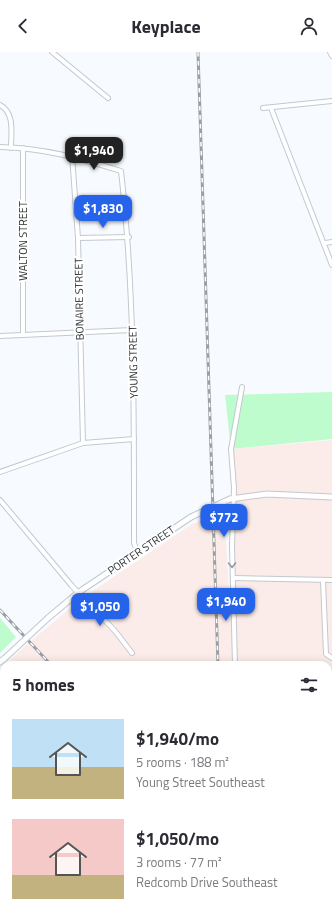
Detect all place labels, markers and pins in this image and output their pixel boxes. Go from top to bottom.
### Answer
pin: $1,940 [61,137,127,171]
pin: $1,830 [70,195,136,229]
pin: $772 [200,504,248,538]
pin: $1,940 [193,588,259,622]
pin: $1,050 [67,593,133,627]

